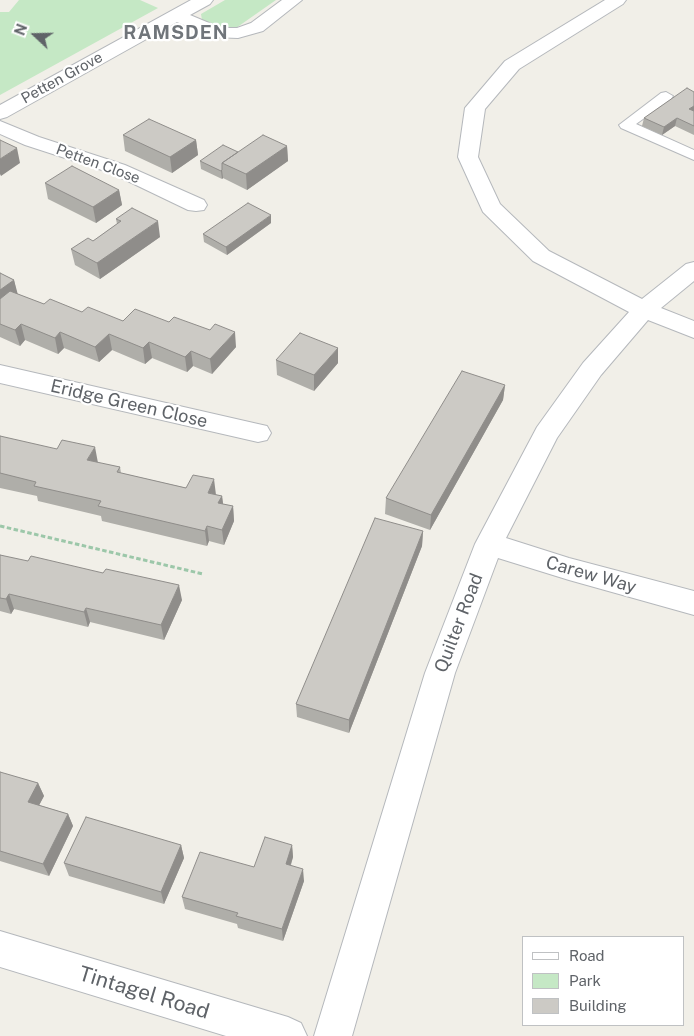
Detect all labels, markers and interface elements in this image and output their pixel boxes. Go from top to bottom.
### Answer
north arrow [10,10,60,60]
text: N [12,22,30,38]
district label: RAMSDEN [122,22,230,44]
street label: Petten Grove [18,48,106,108]
street label: Petten Close [54,140,142,188]
street label: Eridge Green Close [48,375,210,433]
street label: Carew Way [543,552,639,598]
street label: Quilter Road [430,570,488,676]
legend [522,936,684,1026]
text: Road [569,947,605,964]
street label: Tintagel Road [76,961,212,1025]
text: Park [569,972,601,989]
text: Building [569,997,627,1014]

